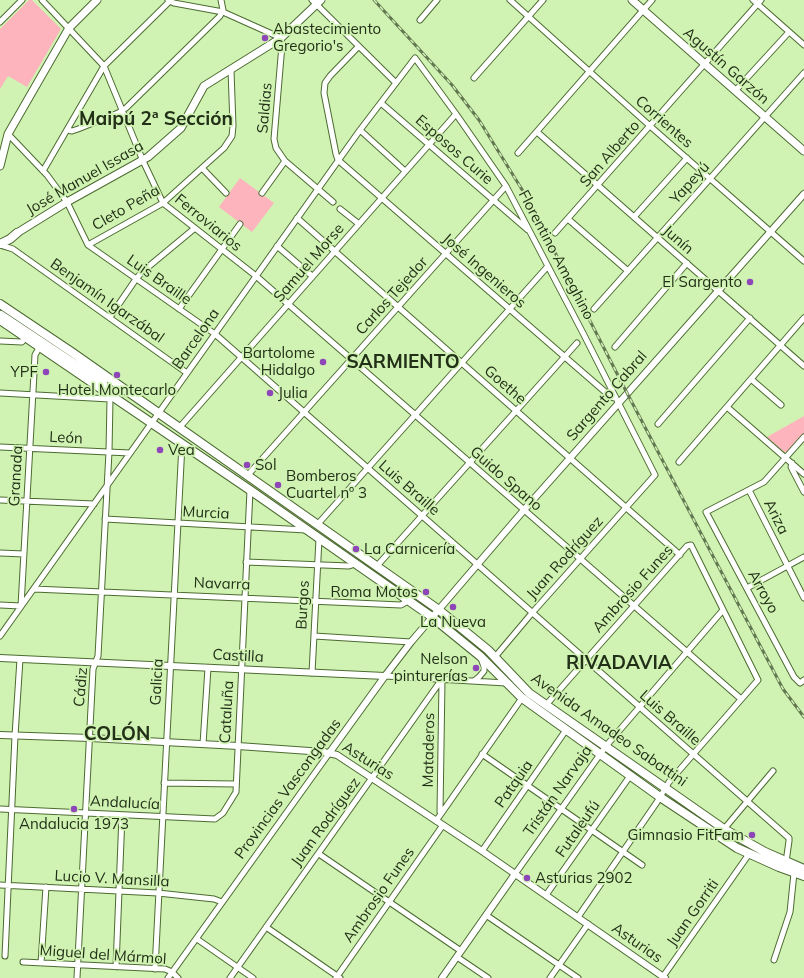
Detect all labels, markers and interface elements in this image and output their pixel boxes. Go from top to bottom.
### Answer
place label: Abastecimiento Gregorio's [273,20,381,55]
street label: Agustín Garzón [679,24,773,108]
marker: Abastecimiento Gregorio's [260,33,270,43]
street label: Saldias [254,82,276,134]
street label: Corrientes [631,92,697,152]
district label: Maipú 2ª Sección [79,108,233,130]
street label: Esposos Curie [411,111,497,189]
street label: San Alberto [576,117,644,191]
street label: José Manuel Issasa [23,137,147,219]
street label: Yapeyú [666,158,714,208]
street label: Cleto Peña [89,181,163,235]
street label: Florentino Ameghino [514,187,598,323]
street label: Ferroviarios [171,190,245,256]
street label: Samuel Morse [270,220,348,306]
street label: Junín [659,222,697,258]
street label: José Ingenieros [439,230,529,312]
street label: Luis Braille [123,251,195,309]
street label: Carlos Tejedor [352,253,432,339]
street label: Benjamín Igarzábal [47,255,167,347]
place label: El Sargento [662,273,742,291]
marker: El Sargento [745,277,755,287]
street label: Barcelona [169,305,223,373]
place label: Bartolome Hidalgo [243,344,315,379]
street label: Sargento Cabral [563,347,651,445]
district label: SARMIENTO [342,351,464,373]
marker: Bartolome Hidalgo [318,357,328,367]
street label: Goethe [480,362,530,408]
place label: YPF [10,363,38,381]
marker: YPF [41,367,51,377]
marker: Hotel Montecarlo [112,370,122,380]
place label: Hotel Montecarlo [58,381,176,399]
place label: Julia [278,384,308,402]
marker: Julia [265,388,275,398]
street label: León [49,428,83,448]
place label: Vea [168,441,195,459]
street label: Guido Spano [466,443,546,515]
street label: Granada [5,445,27,507]
marker: Vea [155,445,165,455]
place label: Sol [255,456,276,474]
street label: Luis Braille [375,457,443,519]
marker: Sol [242,460,252,470]
place label: Bomberos Cuartel nº 3 [286,467,367,502]
marker: Bomberos Cuartel nº 3 [273,480,283,490]
street label: Ariza [760,497,792,537]
street label: Murcia [182,503,230,523]
street label: Juan Rodríguez [523,513,607,603]
place label: La Carnicería [364,540,455,558]
street label: Ambrosio Funes [589,541,677,637]
marker: La Carnicería [351,544,361,554]
street label: Arroyo [744,567,782,617]
street label: Navarra [193,574,251,594]
street label: Burgos [293,580,313,630]
place label: Roma Motos [331,583,418,601]
marker: Roma Motos [421,587,431,597]
marker: La Nueva [448,602,458,612]
place label: La Nueva [420,613,486,631]
street label: Castilla [212,646,264,666]
place label: Nelson pinturerías [394,650,468,685]
district label: RIVADAVIA [561,652,677,674]
street label: Galicia [147,658,167,706]
marker: Nelson pinturerías [471,663,481,673]
street label: Cádiz [70,666,92,708]
street label: Avenida Amadeo Sabattini [528,669,690,791]
street label: Cataluña [216,680,238,744]
street label: Luis Braille [636,687,704,749]
street label: Mataderos [419,713,439,787]
street label: Provincias Vascongadas [231,715,345,863]
district label: COLÓN [81,723,153,745]
street label: Asturias [339,738,397,784]
street label: Tristán Narvaja [520,742,596,840]
street label: Patquia [491,757,537,811]
street label: Juan Rodríguez [288,774,364,870]
street label: Andalucía [90,792,160,814]
street label: Futaleufú [552,797,604,861]
marker: Andalucia 1973 [69,804,79,814]
place label: Andalucia 1973 [19,815,129,833]
place label: Gimnasio FitFam [627,826,744,844]
marker: Gimnasio FitFam [747,830,757,840]
street label: Ambrosio Funes [340,844,418,946]
street label: Lucio V. Mansilla [54,867,170,891]
place label: Asturias 2902 [535,869,633,887]
marker: Asturias 2902 [522,873,532,883]
street label: Juan Gorriti [663,876,723,950]
street label: Asturias [608,919,666,967]
street label: Miguel del Mármol [39,942,167,968]

